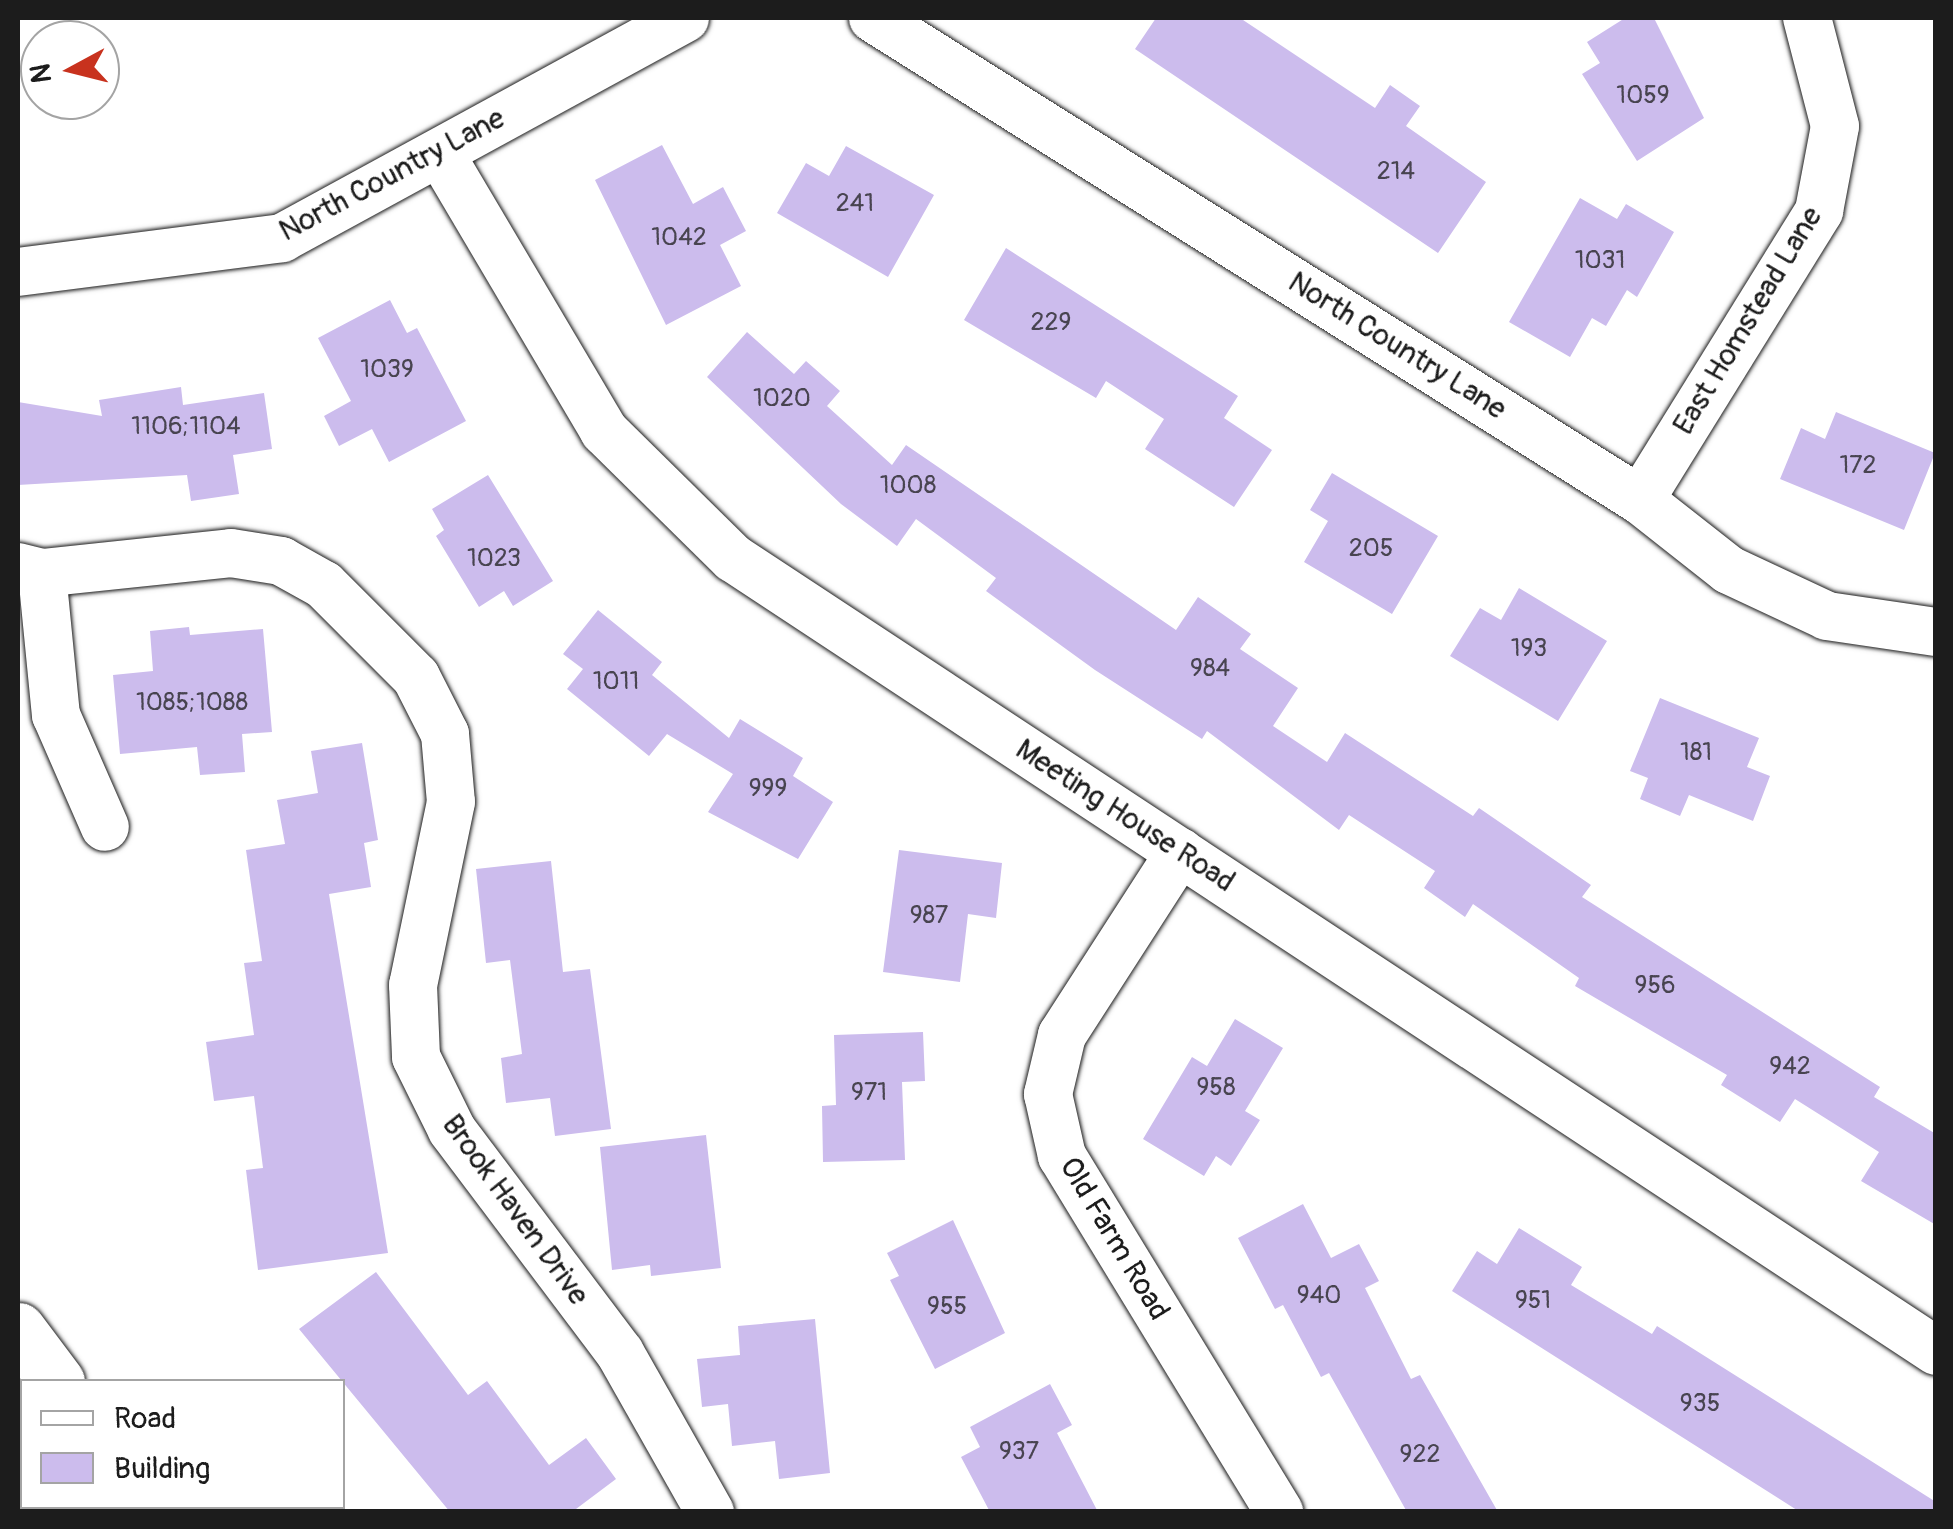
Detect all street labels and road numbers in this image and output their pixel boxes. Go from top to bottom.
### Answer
street label: North Country Lane [273,100,511,250]
street label: East Homstead Lane [1666,201,1830,441]
street label: North Country Lane [1281,264,1513,428]
street label: Meeting House Road [1009,732,1241,900]
street label: Brook Haven Drive [434,1108,596,1312]
street label: Old Farm Road [1051,1151,1177,1327]

